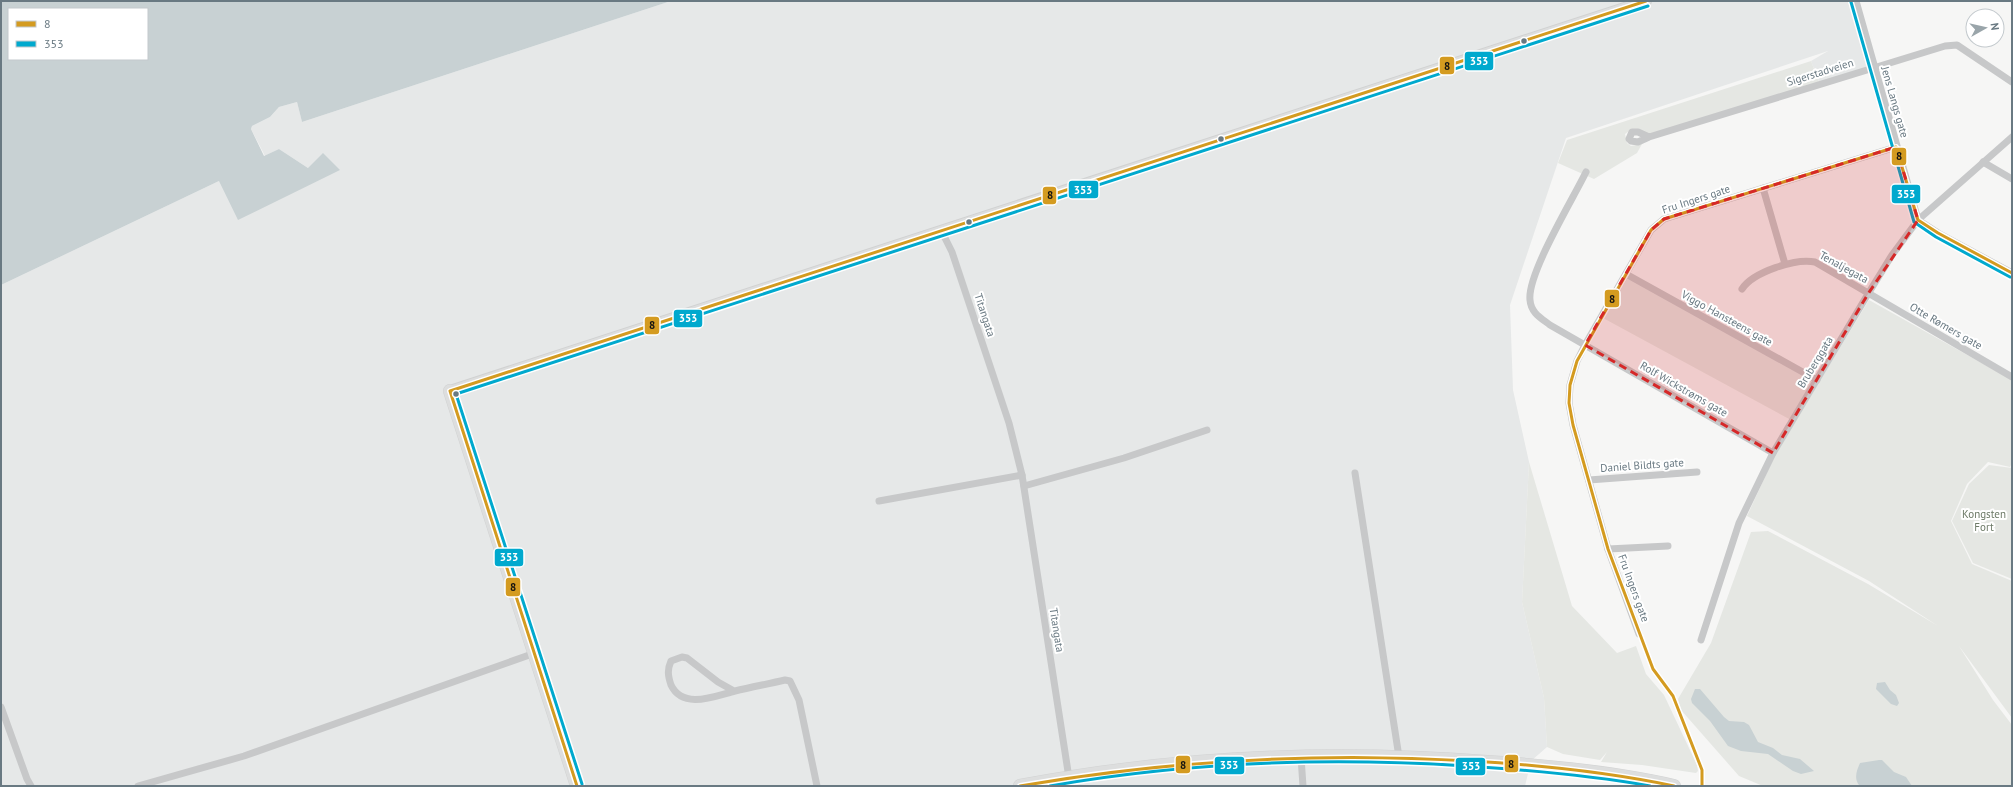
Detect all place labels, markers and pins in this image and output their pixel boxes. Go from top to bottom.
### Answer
unlabelled marker [1519,36,1529,46]
unlabelled marker [1216,134,1226,144]
unlabelled marker [964,217,974,227]
unlabelled marker [451,389,461,399]

